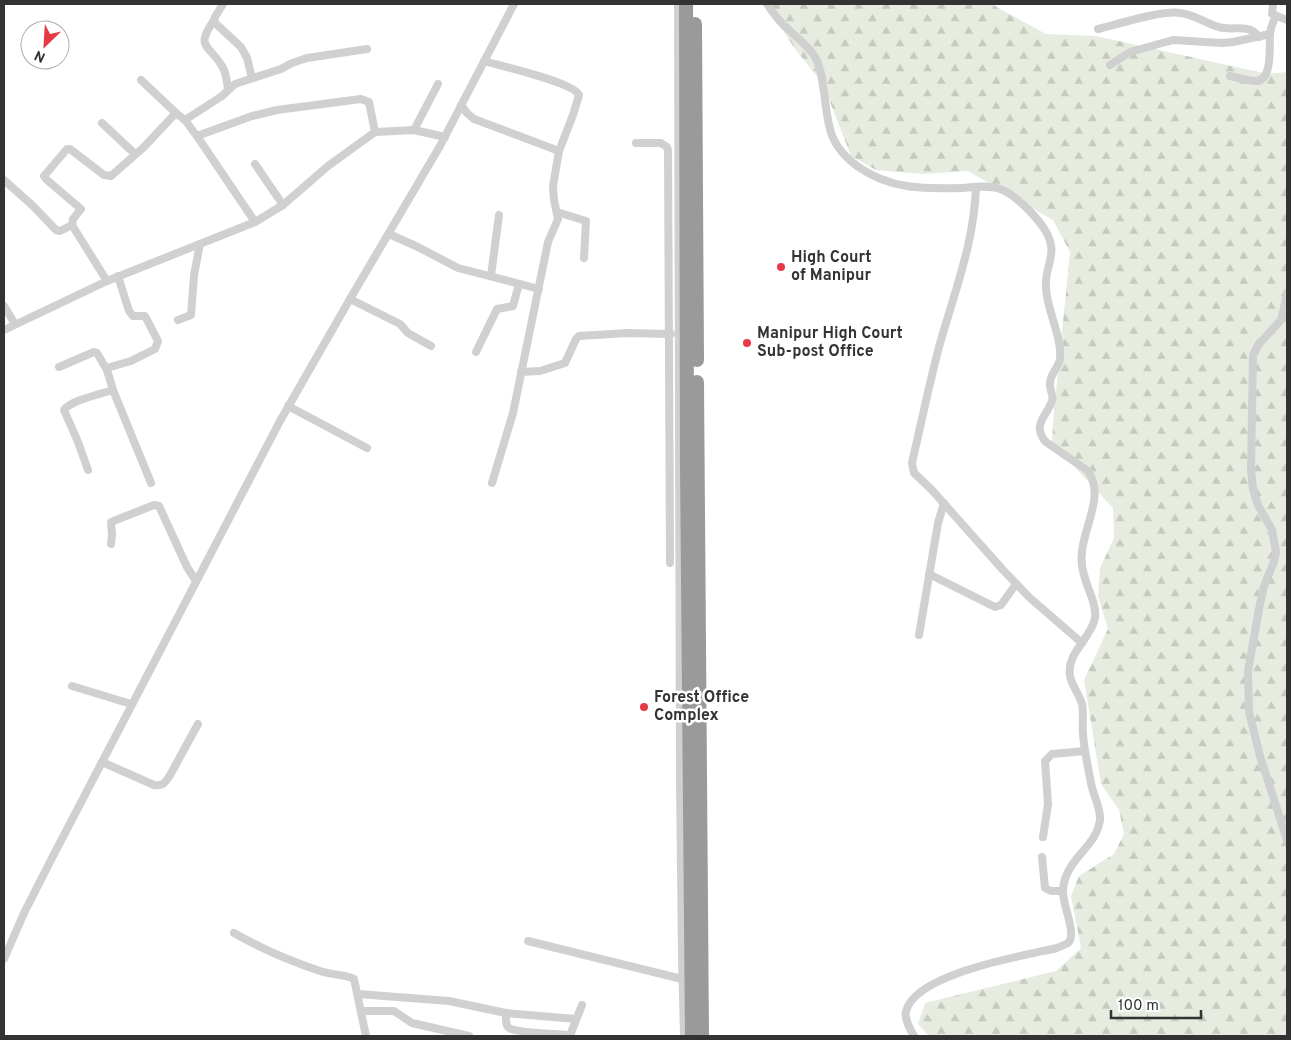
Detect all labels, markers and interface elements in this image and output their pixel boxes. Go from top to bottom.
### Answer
north arrow [20,20,70,70]
text: N [32,46,48,65]
place label: High Court of Manipur [791,248,872,286]
marker: High Court of Manipur [775,261,787,273]
place label: Manipur High Court Sub-post Office [757,324,903,362]
marker: Manipur High Court Sub-post Office [741,337,753,349]
place label: Forest Office Complex [654,688,749,726]
marker: Forest Office Complex [638,701,650,713]
scale bar [1111,988,1201,1020]
text: 100 m [1118,997,1159,1016]

